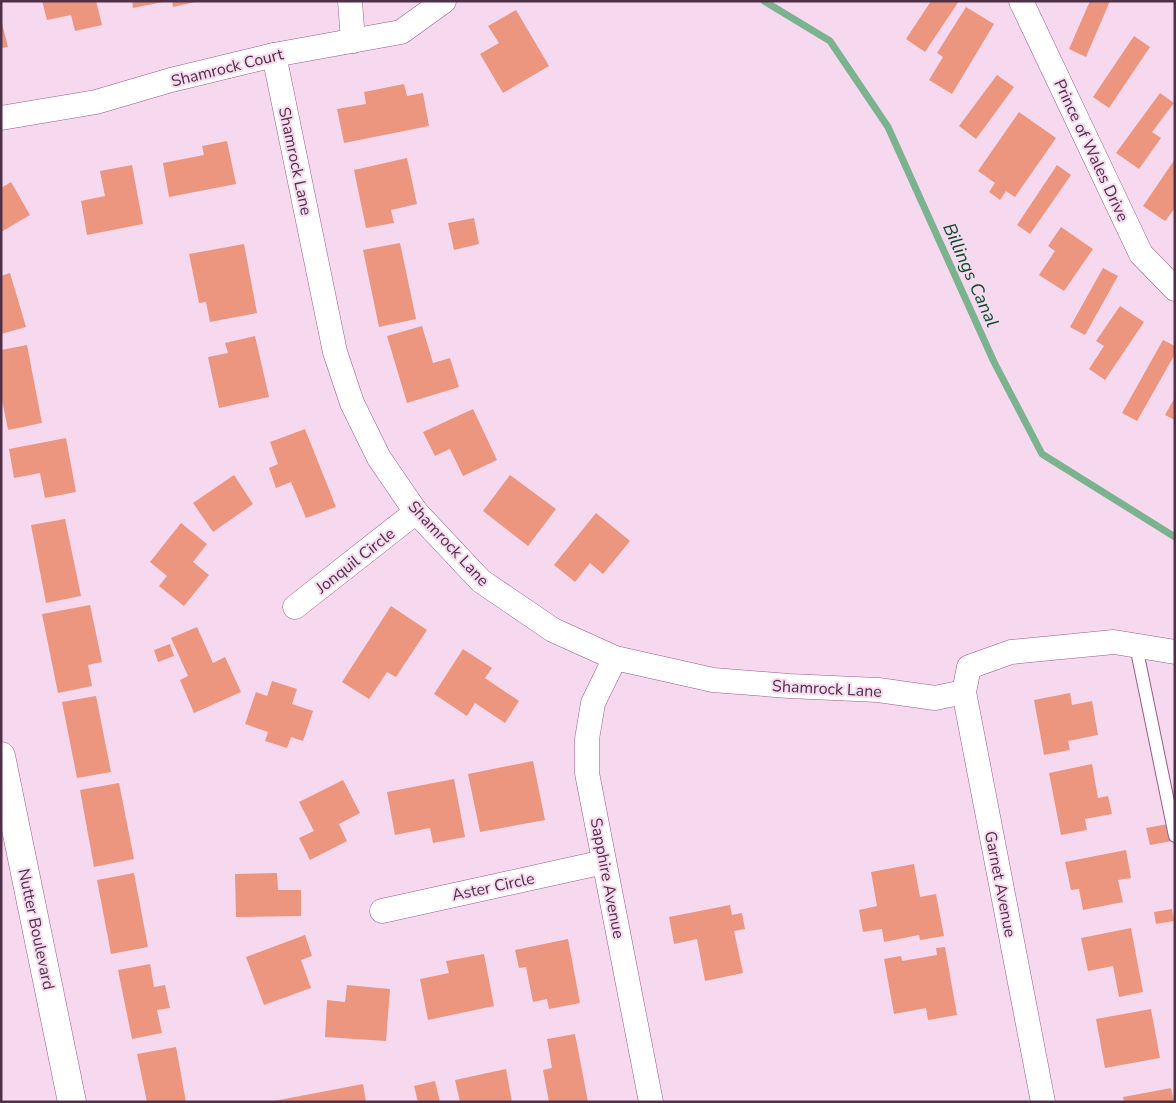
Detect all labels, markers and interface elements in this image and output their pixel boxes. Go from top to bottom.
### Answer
street label: Shamrock Court [169,43,286,93]
street label: Prince of Wales Drive [1048,76,1134,225]
street label: Shamrock Lane [273,105,317,217]
water label: Billings Canal [937,219,1005,331]
street label: Shamrock Lane [403,496,494,591]
street label: Jonquil Circle [311,523,400,599]
street label: Shamrock Lane [771,675,882,703]
street label: Sapphire Avenue [585,816,630,940]
street label: Garnet Avenue [979,829,1021,939]
street label: Nutter Boulevard [12,867,60,992]
street label: Aster Circle [450,868,536,906]

